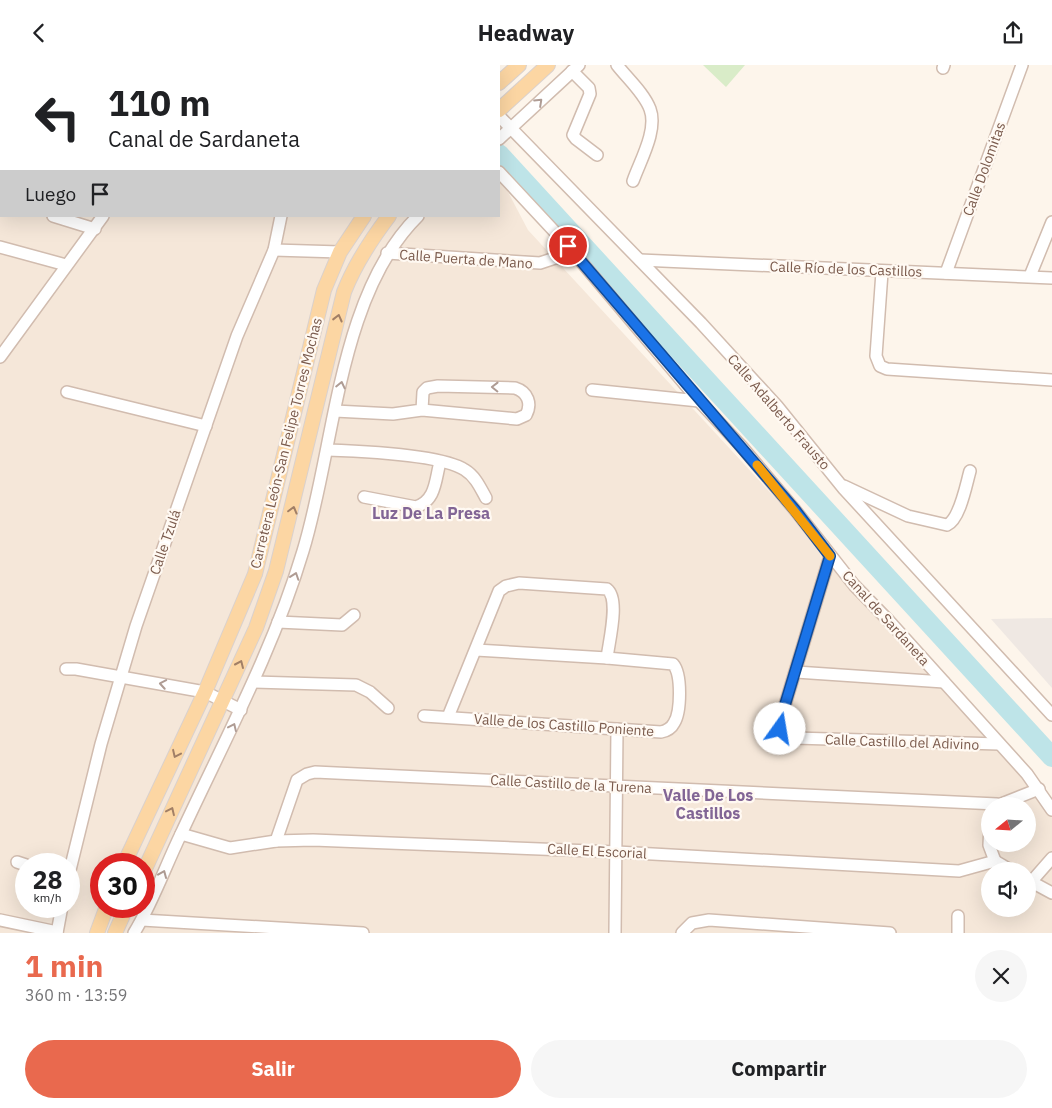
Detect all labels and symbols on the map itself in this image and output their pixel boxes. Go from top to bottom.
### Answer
one-way arrow [533,99,542,108]
street label: Calle Dolomitas [959,119,1009,218]
pin [547,225,589,267]
street label: Calle Puerta de Mano [399,245,533,273]
street label: Calle Río de los Castillos [769,257,923,281]
one-way arrow [332,313,343,322]
street label: Carretera León-San Felipe Torres Mochas [246,315,326,570]
street label: Calle Adalberto Frausto [724,350,834,474]
one-way arrow [335,380,346,389]
one-way arrow [491,382,499,393]
district label: Luz De La Presa [372,503,490,523]
street label: Calle Tzulá [145,507,185,577]
one-way arrow [287,507,297,515]
street label: Canal de Sardaneta [838,567,934,670]
one-way arrow [289,573,299,581]
one-way arrow [233,660,243,669]
one-way arrow [158,679,167,689]
position arrow [753,702,805,754]
street label: Valle de los Castillo Poniente [473,710,655,740]
one-way arrow [227,723,237,732]
street label: Calle Castillo del Adivino [825,730,980,754]
one-way arrow [171,749,182,758]
street label: Calle Castillo de la Turena [490,771,653,797]
district label: Valle De Los Castillos [663,785,753,823]
north arrow [981,797,1036,853]
one-way arrow [165,807,176,816]
street label: Calle El Escorial [547,839,647,863]
speed limit sign: 30 [90,853,155,918]
one-way arrow [157,870,168,879]

